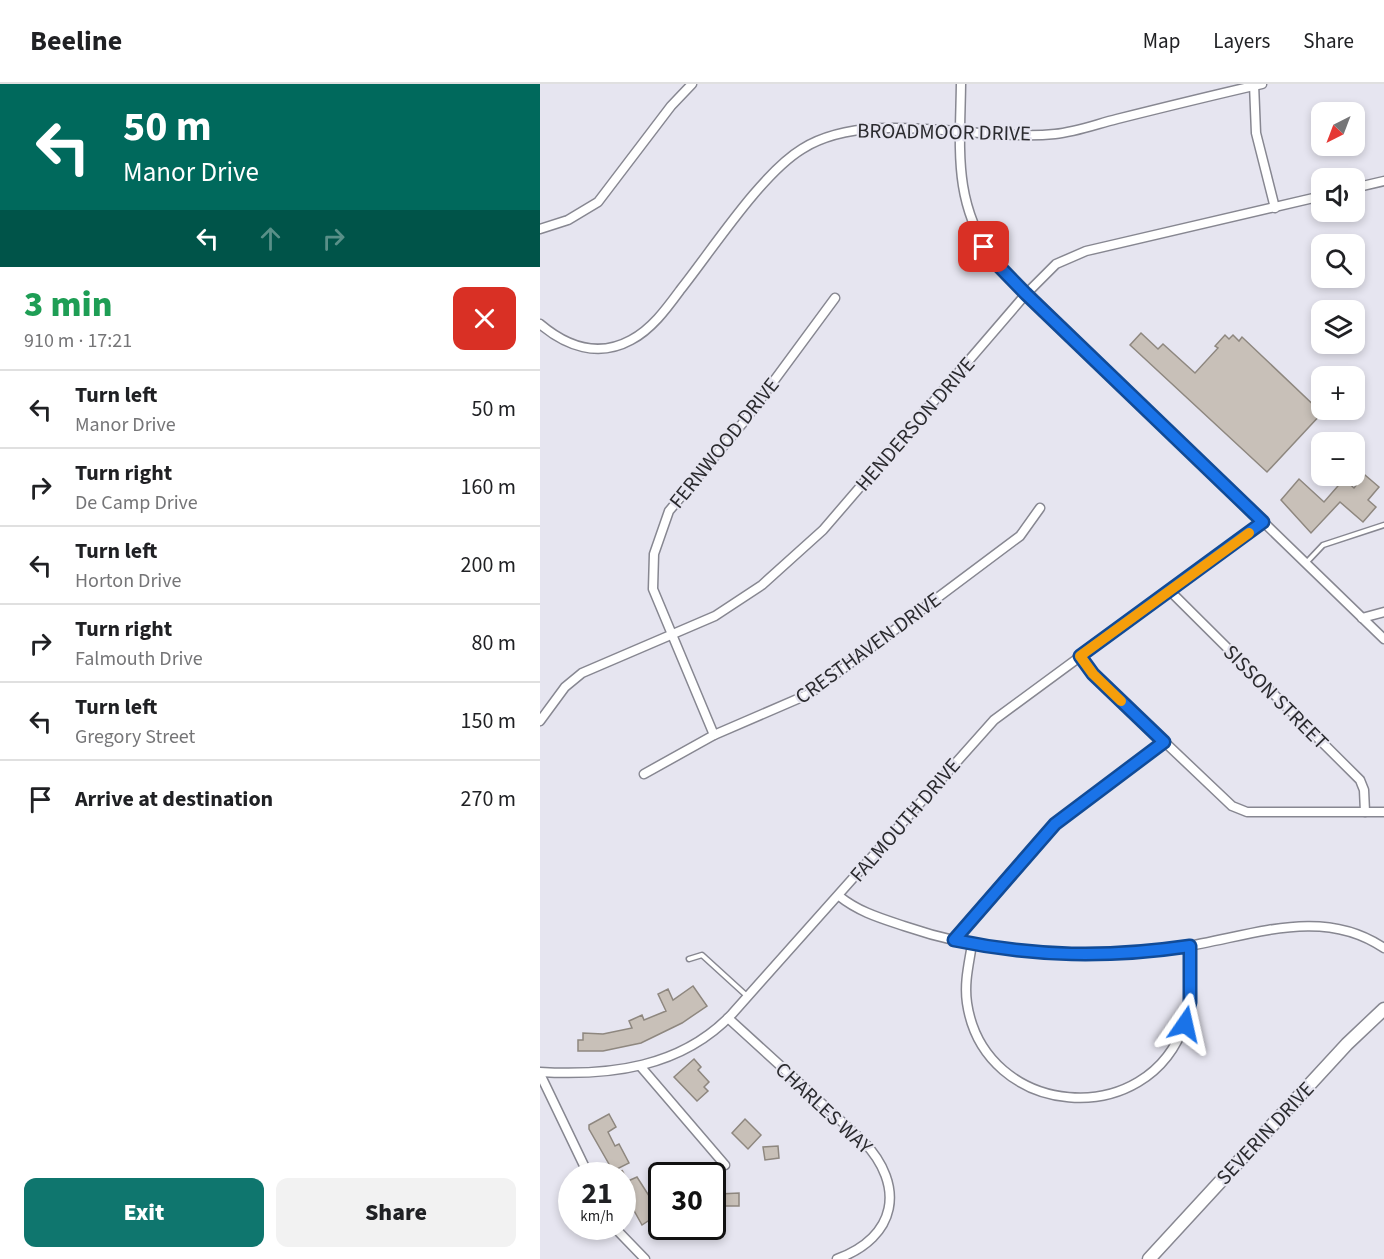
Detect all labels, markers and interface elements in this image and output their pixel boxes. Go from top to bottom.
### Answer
text: Beeline [30,21,122,61]
text: Map [1143,26,1180,56]
text: Layers [1213,26,1270,56]
text: Share [1303,26,1354,56]
text: 50 m [123,97,212,157]
north arrow [1311,102,1365,156]
map controls [1311,102,1365,486]
icon: left [24,108,102,186]
street label: BROADMOOR DRIVE [857,115,1031,149]
text: Manor Drive [123,153,259,192]
button: sound [1311,168,1365,222]
pin [958,221,1009,272]
icon: left [191,222,224,255]
icon: ahead [254,222,287,255]
icon: right [317,222,350,255]
icon: arrive [967,230,1000,263]
button: search [1311,234,1365,288]
text: 3 min [24,279,112,330]
button: close [453,287,516,350]
button: layers [1311,300,1365,354]
text: 910 m · 17:21 [24,327,132,355]
street label: HENDERSON DRIVE [848,350,982,498]
button: + [1311,366,1365,420]
street label: FERNWOOD DRIVE [662,371,786,515]
text: Turn left [75,379,157,411]
icon: left [24,393,57,426]
text: 50 m [471,393,516,425]
text: Manor Drive [75,411,176,439]
button: − [1311,432,1365,486]
text: Turn right [75,457,172,489]
icon: right [24,471,57,504]
text: 160 m [461,471,516,503]
text: De Camp Drive [75,489,198,517]
text: Turn left [75,535,157,567]
icon: left [24,549,57,582]
text: 200 m [461,549,516,581]
text: Horton Drive [75,567,181,595]
street label: CRESTHAVEN DRIVE [789,585,947,711]
text: Turn right [75,613,172,645]
icon: right [24,627,57,660]
text: 80 m [471,627,516,659]
street label: SISSON STREET [1217,638,1335,756]
text: Falmouth Drive [75,645,203,673]
text: Turn left [75,691,157,723]
icon: left [24,705,57,738]
text: 150 m [461,705,516,737]
text: Gregory Street [75,723,195,751]
street label: FALMOUTH DRIVE [843,752,967,888]
icon: arrive [24,783,57,816]
text: Arrive at destination [75,783,273,815]
text: 270 m [461,783,516,815]
position arrow [1153,992,1217,1056]
street label: CHARLES WAY [769,1055,880,1162]
street label: SEVERIN DRIVE [1209,1075,1321,1191]
speed limit sign: 30 [648,1162,726,1240]
text: 21 [581,1172,613,1215]
button: Exit [24,1178,264,1247]
button: Share [276,1178,516,1247]
text: km/h [580,1206,614,1227]

